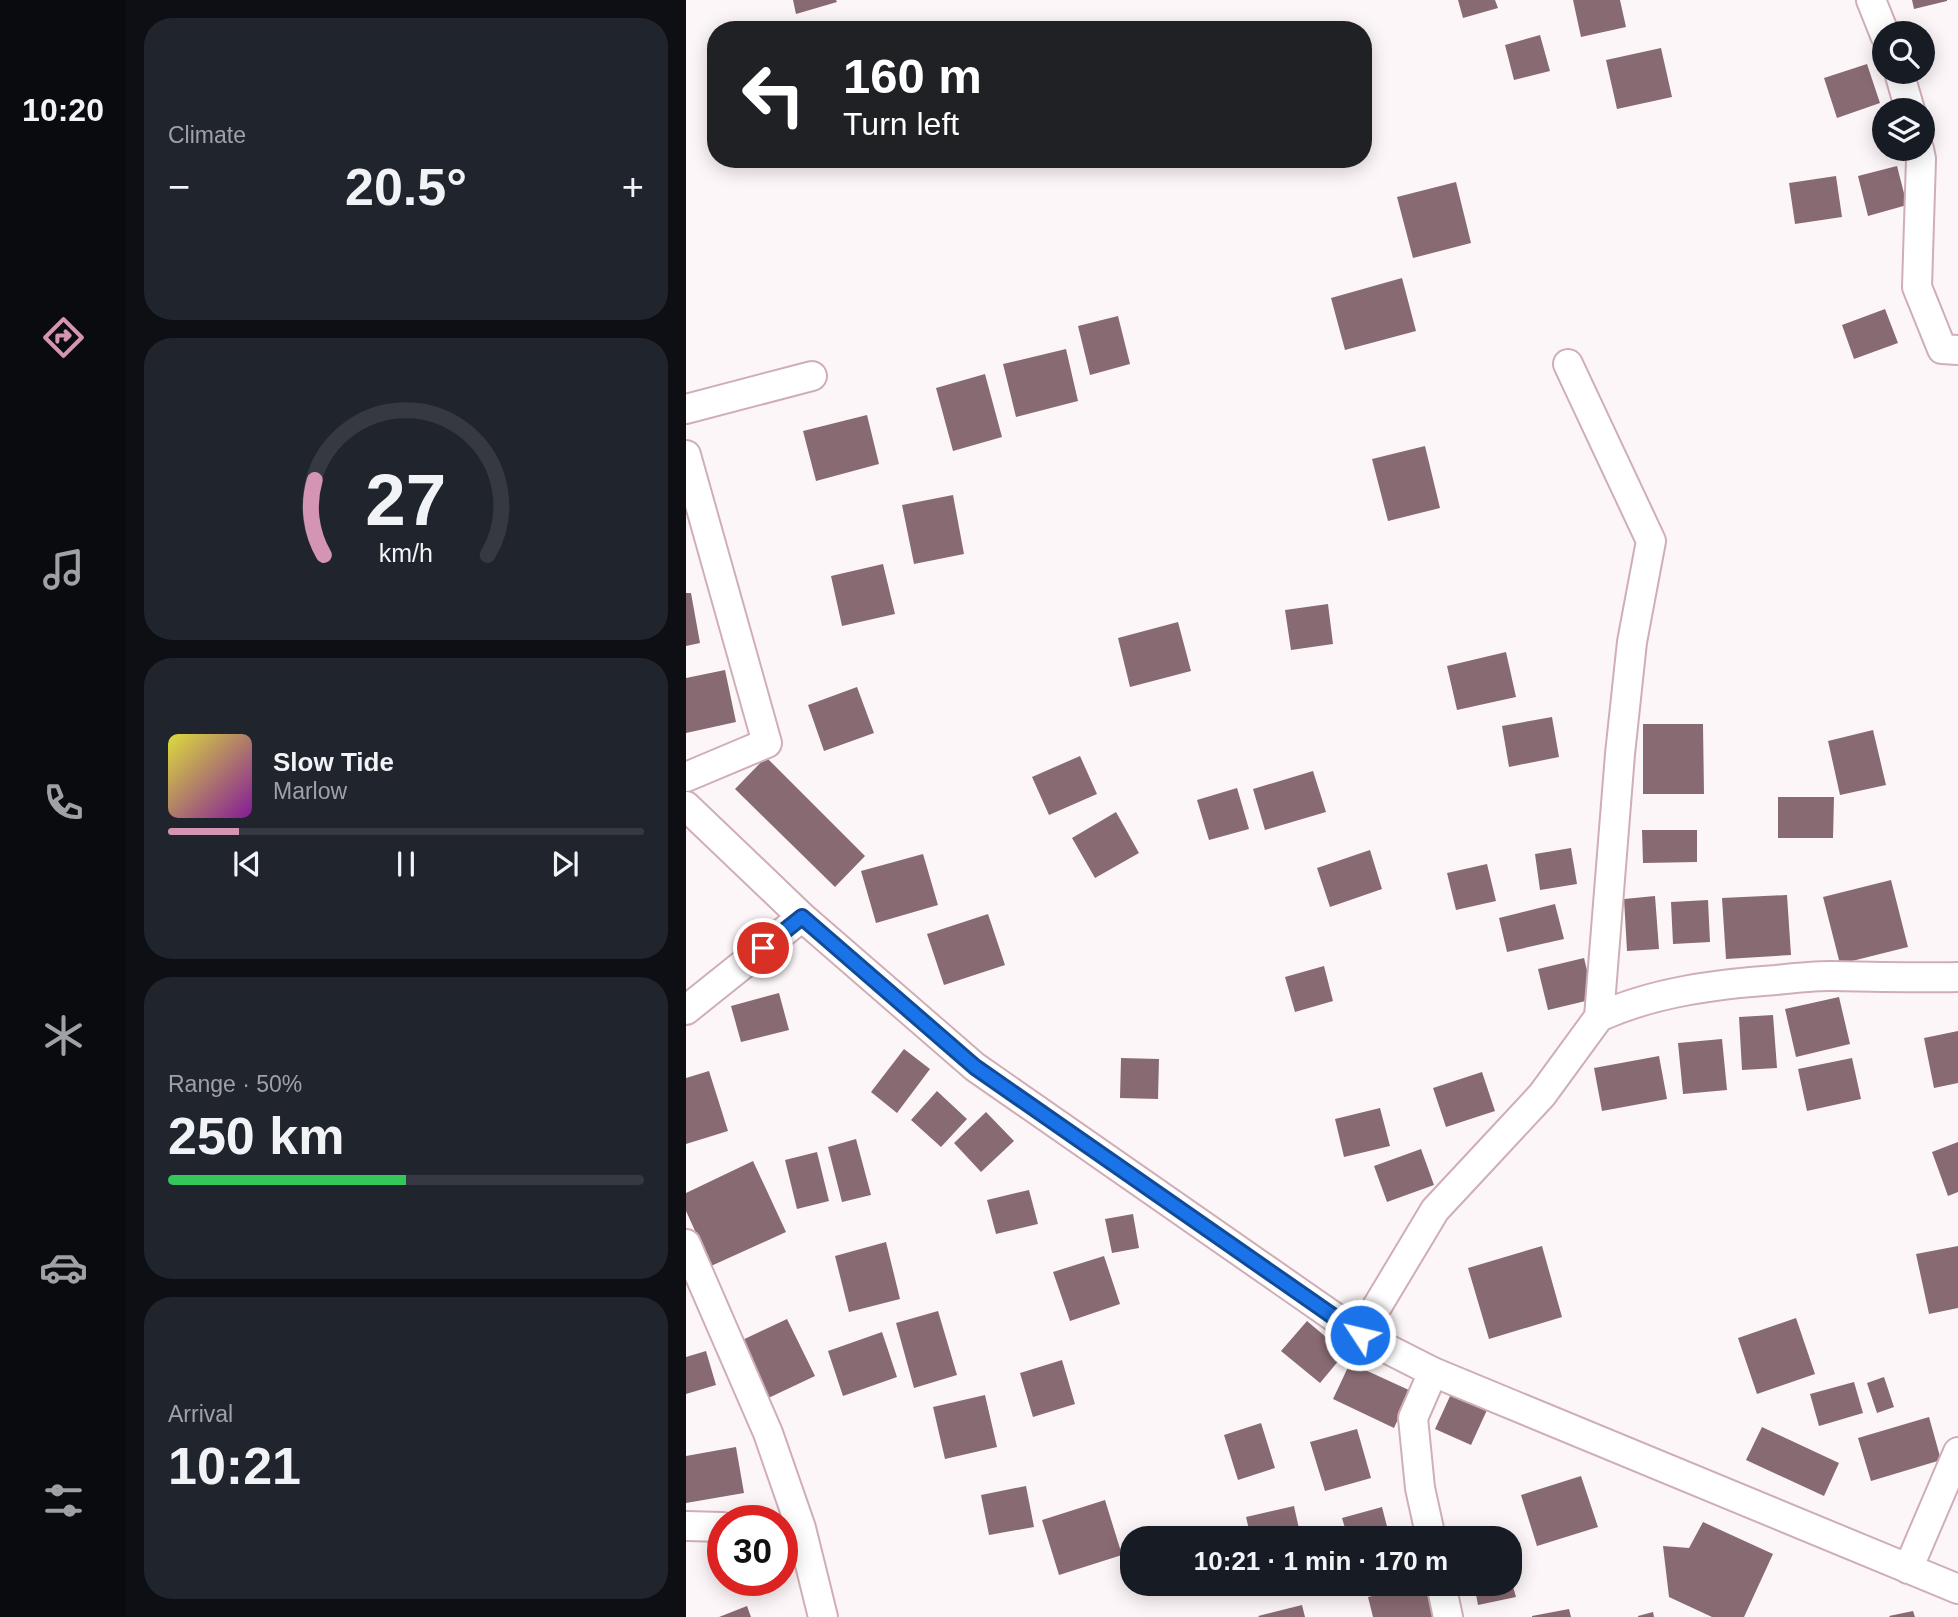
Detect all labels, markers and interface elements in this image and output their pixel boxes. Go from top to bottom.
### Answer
map controls [1872,21,1935,161]
button: search [1872,21,1935,84]
icon: left [728,49,819,140]
text: 160 m [843,49,982,103]
text: 10:20 [22,92,104,128]
button: layers [1872,98,1935,161]
text: Turn left [843,106,959,142]
text: Climate [168,122,246,148]
text: 20.5° [345,158,467,216]
text: − [168,166,190,208]
text: + [622,166,644,208]
icon: directions [39,313,88,362]
text: 27 [366,459,446,540]
text: km/h [379,538,433,566]
icon: music [39,545,88,594]
text: Slow Tide [273,747,394,777]
icon: phone [39,778,88,827]
text: Marlow [273,778,347,804]
icon: previous [228,845,266,883]
icon: pause [387,845,425,883]
icon: next [546,845,584,883]
pin [733,918,793,978]
icon: arrive [744,929,782,967]
icon: climate [39,1011,88,1060]
text: Range · 50% [168,1071,302,1097]
text: 250 km [168,1107,344,1165]
icon: car [39,1243,88,1292]
position arrow [1323,1298,1397,1372]
text: Arrival [168,1401,233,1427]
text: 10:21 [168,1437,301,1495]
icon: filters [39,1476,88,1525]
speed limit sign: 30 [707,1505,798,1596]
text: 10:21 · 1 min · 170 m [1194,1546,1448,1576]

